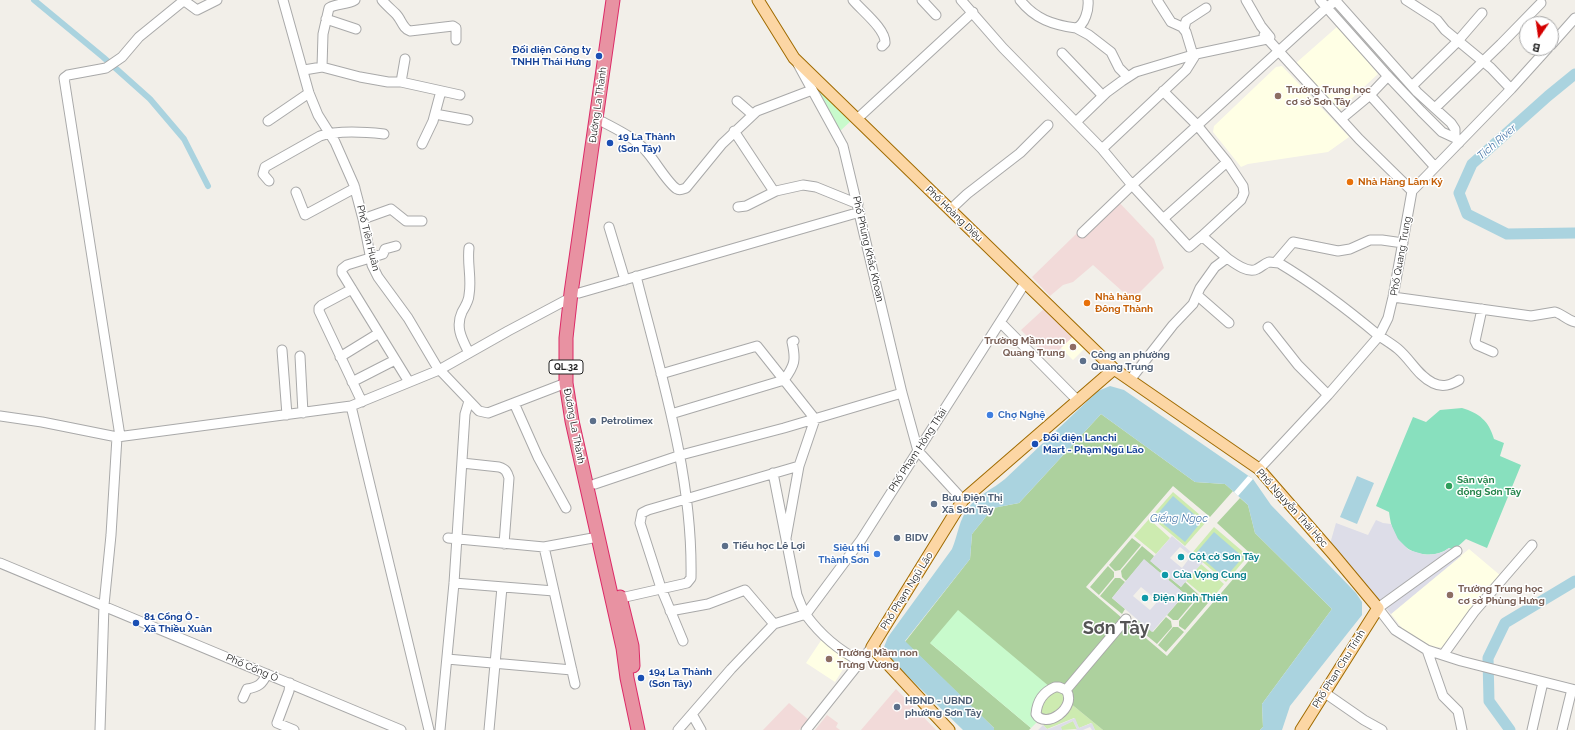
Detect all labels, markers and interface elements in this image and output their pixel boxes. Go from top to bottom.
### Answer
north arrow [1519,16,1559,56]
text: B [1531,40,1542,54]
place label: Đối diện Công ty TNHH Thái Hưng [511,44,591,68]
marker: Đối diện Công ty TNHH Thái Hưng [594,51,604,61]
street label: Đường La Thành [587,66,609,144]
place label: Trường Trung học cơ sở Sơn Tây [1286,84,1371,108]
marker: Trường Trung học cơ sở Sơn Tây [1273,91,1283,101]
water label: Tich River [1475,121,1519,163]
place label: 19 La Thành (Sơn Tây) [618,131,675,154]
marker: 19 La Thành (Sơn Tây) [605,138,615,148]
place label: Nhà Hàng Lâm Ký [1358,176,1443,188]
marker: Nhà Hàng Lâm Ký [1345,177,1355,187]
street label: Phố Hoàng Diệu [923,184,985,244]
street label: Phố Phùng Khắc Khoan [850,195,886,303]
street label: Phố Tiền Huân [354,204,382,272]
street label: Phố Quang Trung [1388,215,1414,297]
place label: Nhà hàng Đông Thành [1095,291,1153,314]
marker: Nhà hàng Đông Thành [1082,298,1092,308]
place label: Trường Mầm non Quang Trung [984,335,1065,358]
marker: Trường Mầm non Quang Trung [1068,342,1078,352]
place label: Công an phường Quang Trung [1091,349,1170,372]
marker: Công an phường Quang Trung [1078,356,1088,366]
road number: QL.32 [549,360,583,374]
street label: Đường La Thành [561,387,587,465]
street label: Phố Phạm Hồng Thái [886,406,950,494]
place label: Chợ Nghệ [998,409,1045,421]
marker: Chợ Nghệ [985,410,995,420]
place label: Petrolimex [601,415,653,427]
marker: Petrolimex [588,416,598,426]
place label: Đối diện Lanchi Mart - Phạm Ngũ Lão [1043,432,1144,456]
marker: Đối diện Lanchi Mart - Phạm Ngũ Lão [1030,439,1040,449]
street label: Phố Nguyễn Thái Học [1254,467,1330,549]
place label: Sân vận động Sơn Tây [1457,474,1521,498]
marker: Sân vận động Sơn Tây [1444,481,1454,491]
place label: Bưu Điện Thị Xã Sơn Tây [942,492,1003,516]
marker: Bưu Điện Thị Xã Sơn Tây [929,499,939,509]
water label: Giếng Ngọc [1150,512,1208,526]
place label: BIDV [905,532,928,544]
marker: BIDV [892,533,902,543]
place label: Tiểu học Lê Lợi [733,540,805,552]
marker: Tiểu học Lê Lợi [720,541,730,551]
place label: Siêu thị Thành Sơn [818,542,869,566]
marker: Siêu thị Thành Sơn [872,549,882,559]
street label: Phố Phạm Ngũ Lão [878,550,936,632]
place label: Cột cờ Sơn Tây [1189,551,1259,563]
marker: Cột cờ Sơn Tây [1176,552,1186,562]
place label: Cửa Vọng Cung [1173,569,1247,581]
marker: Cửa Vọng Cung [1160,570,1170,580]
place label: Trường Trung học cơ sở Phùng Hưng [1458,583,1545,606]
marker: Trường Trung học cơ sở Phùng Hưng [1445,590,1455,600]
place label: Điện Kinh Thiên [1153,592,1228,604]
marker: Điện Kinh Thiên [1140,593,1150,603]
place label: 81 Cổng Ô - Xã Thiều Xuân [144,611,212,634]
marker: 81 Cổng Ô - Xã Thiều Xuân [131,618,141,628]
district label: Sơn Tây [1083,618,1149,640]
street label: Phố Phan Chu Trinh [1310,628,1368,710]
place label: Trường Mầm non Trưng Vương [837,647,918,670]
street label: Phố Cổng Ô [224,652,280,684]
marker: Trường Mầm non Trưng Vương [824,654,834,664]
place label: 194 La Thành (Sơn Tây) [649,666,712,690]
marker: 194 La Thành (Sơn Tây) [636,673,646,683]
place label: HĐND - UBND phường Sơn Tây [905,695,981,718]
marker: HĐND - UBND phường Sơn Tây [892,702,902,712]

